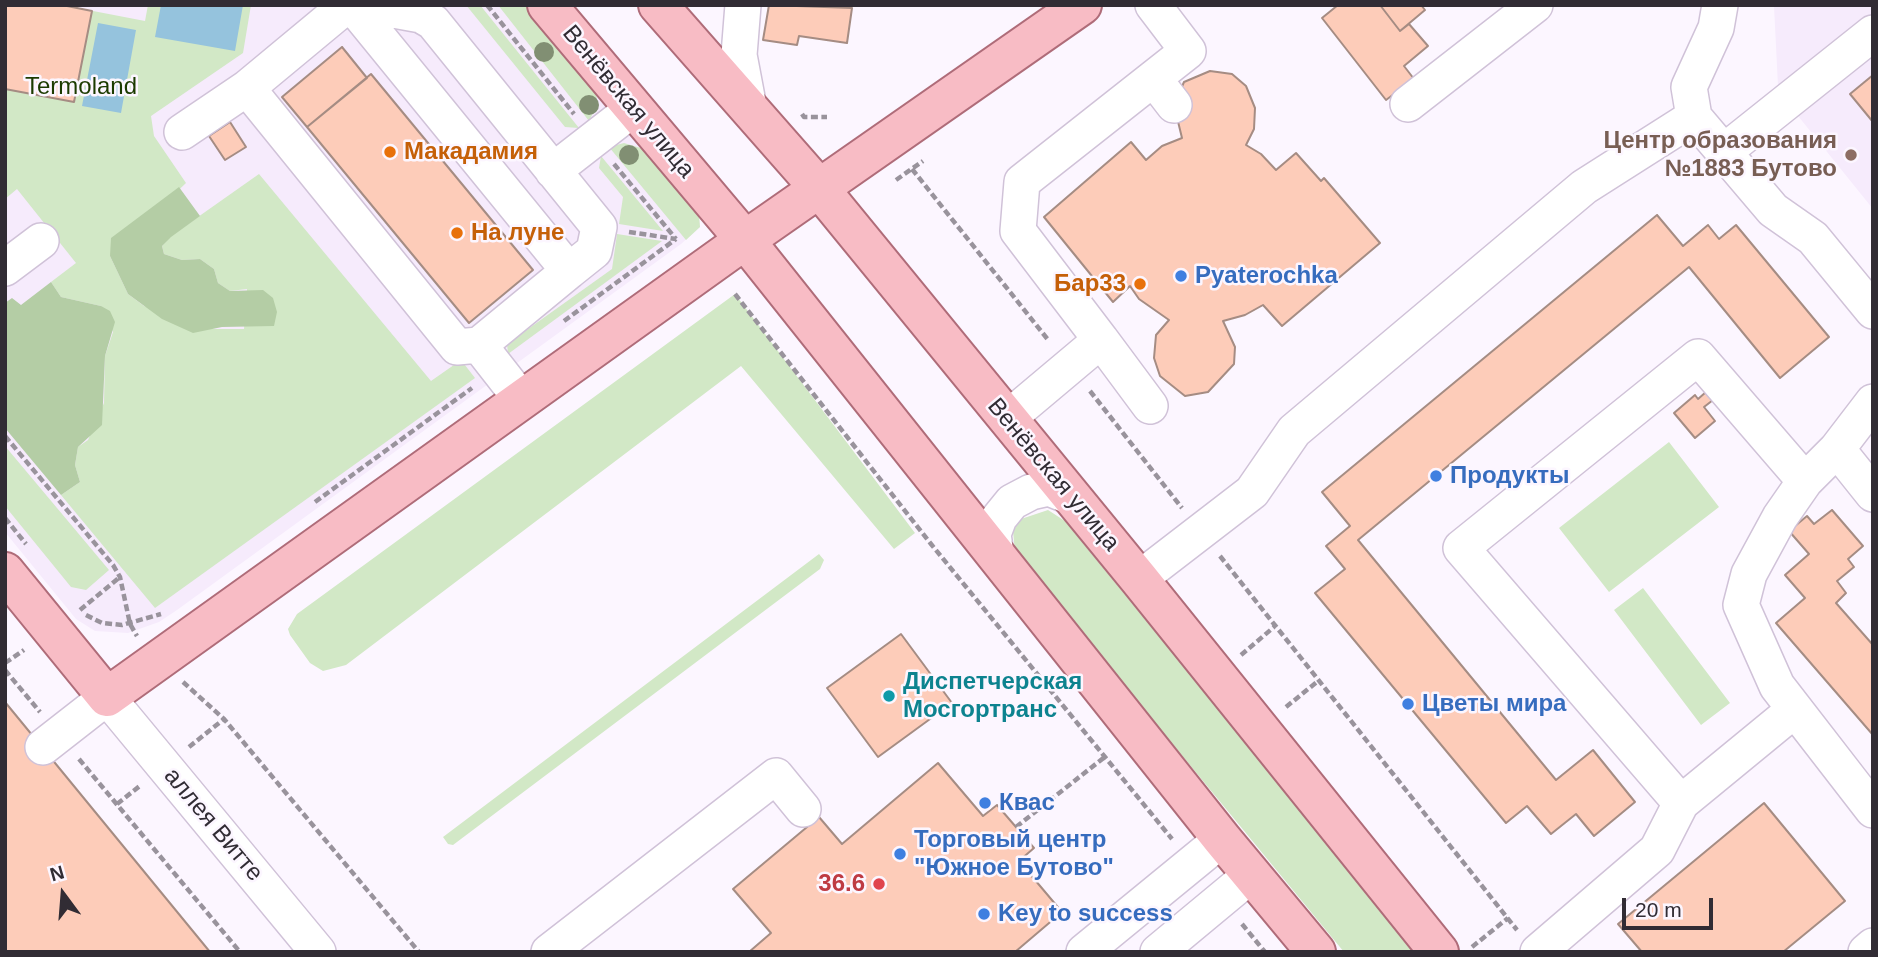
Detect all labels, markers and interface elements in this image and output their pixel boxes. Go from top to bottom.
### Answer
street label: Венёвская улица [556,20,700,184]
park label: Termoland [25,73,137,101]
place label: Центр образования №1883 Бутово [1603,127,1837,183]
place label: Макадамия [404,138,538,166]
marker: Макадамия [382,144,398,160]
marker: Центр образования №1883 Бутово [1843,147,1859,163]
place label: На луне [471,219,564,247]
marker: На луне [449,225,465,241]
place label: Pyaterochka [1195,262,1338,290]
marker: Pyaterochka [1173,268,1189,284]
place label: Бар33 [1054,270,1126,298]
marker: Бар33 [1132,276,1148,292]
street label: Венёвская улица [981,393,1125,557]
place label: Продукты [1450,462,1569,490]
marker: Продукты [1428,468,1444,484]
place label: Диспетчерская Мосгортранс [903,668,1082,724]
marker: Диспетчерская Мосгортранс [881,688,897,704]
place label: Цветы мира [1422,690,1566,718]
marker: Цветы мира [1400,696,1416,712]
street label: аллея Витте [157,763,269,887]
place label: Квас [999,789,1055,817]
marker: Квас [977,795,993,811]
place label: Торговый центр "Южное Бутово" [914,826,1114,882]
marker: Торговый центр "Южное Бутово" [892,846,908,862]
north arrow [28,859,98,929]
text: N [48,861,67,885]
place label: 36.6 [818,870,865,898]
marker: 36.6 [871,876,887,892]
scale bar [1626,884,1717,928]
text: 20 m [1635,898,1682,921]
place label: Key to success [998,900,1173,928]
marker: Key to success [976,906,992,922]

